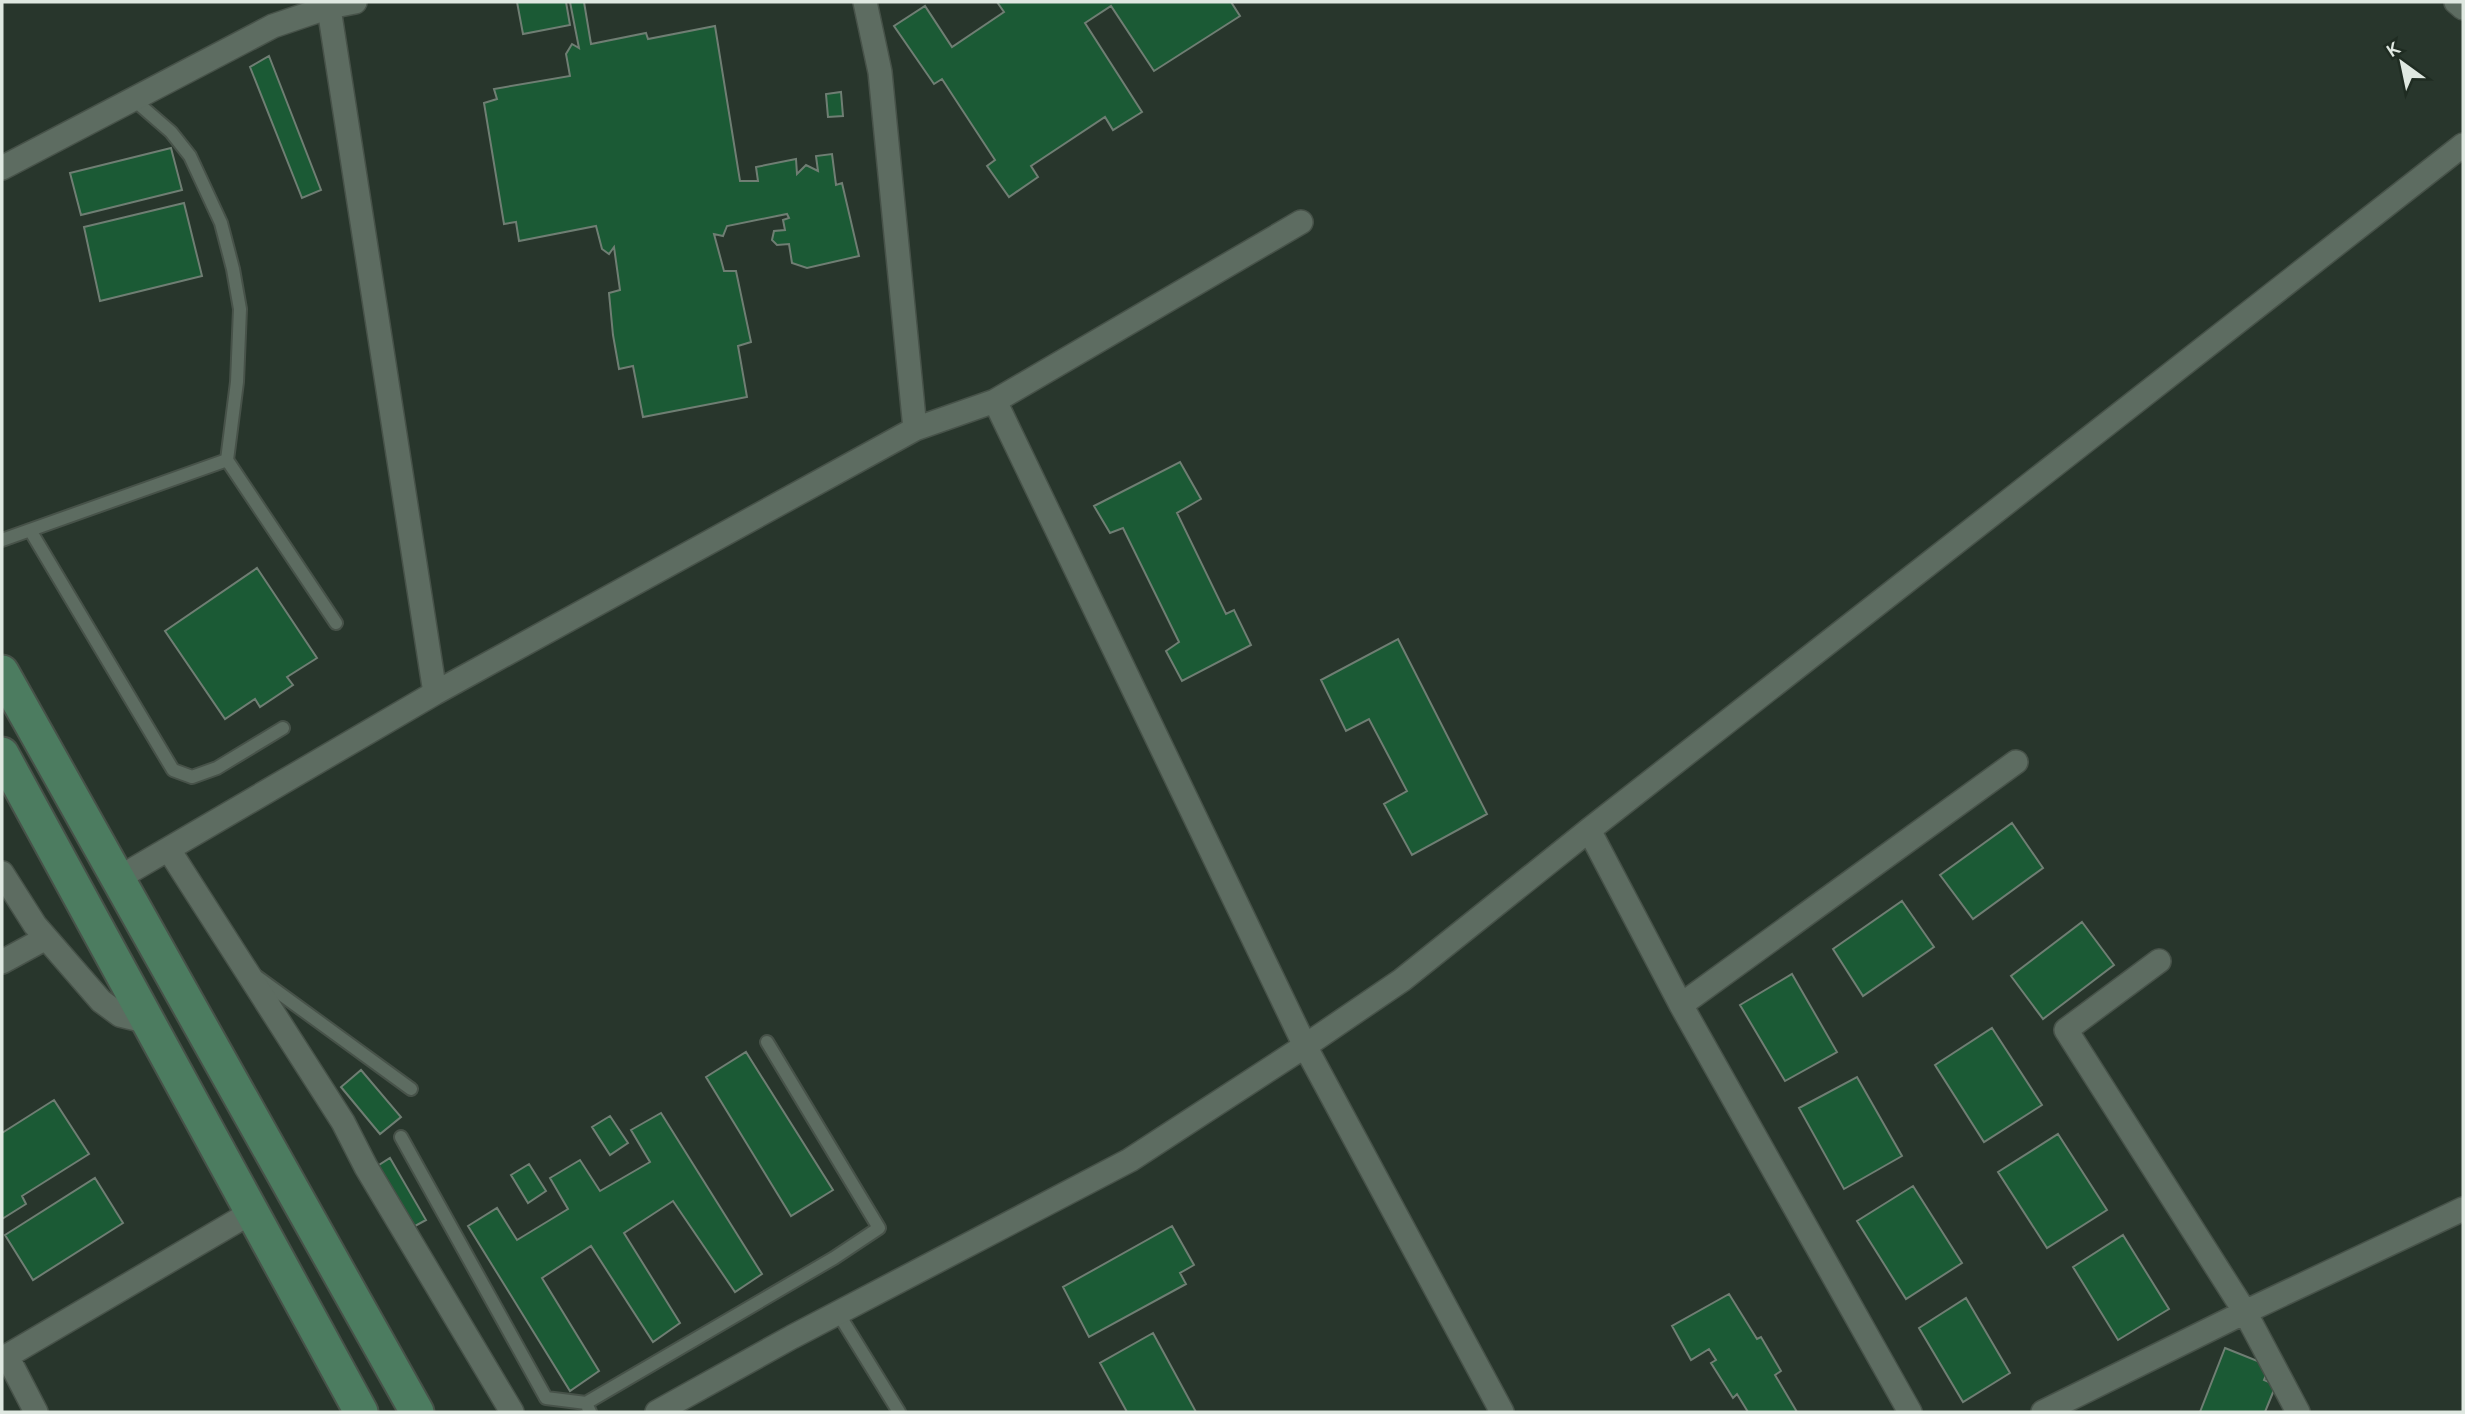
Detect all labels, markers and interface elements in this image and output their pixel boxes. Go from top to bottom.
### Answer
north arrow [2367,28,2437,98]
text: K [2382,37,2405,62]

